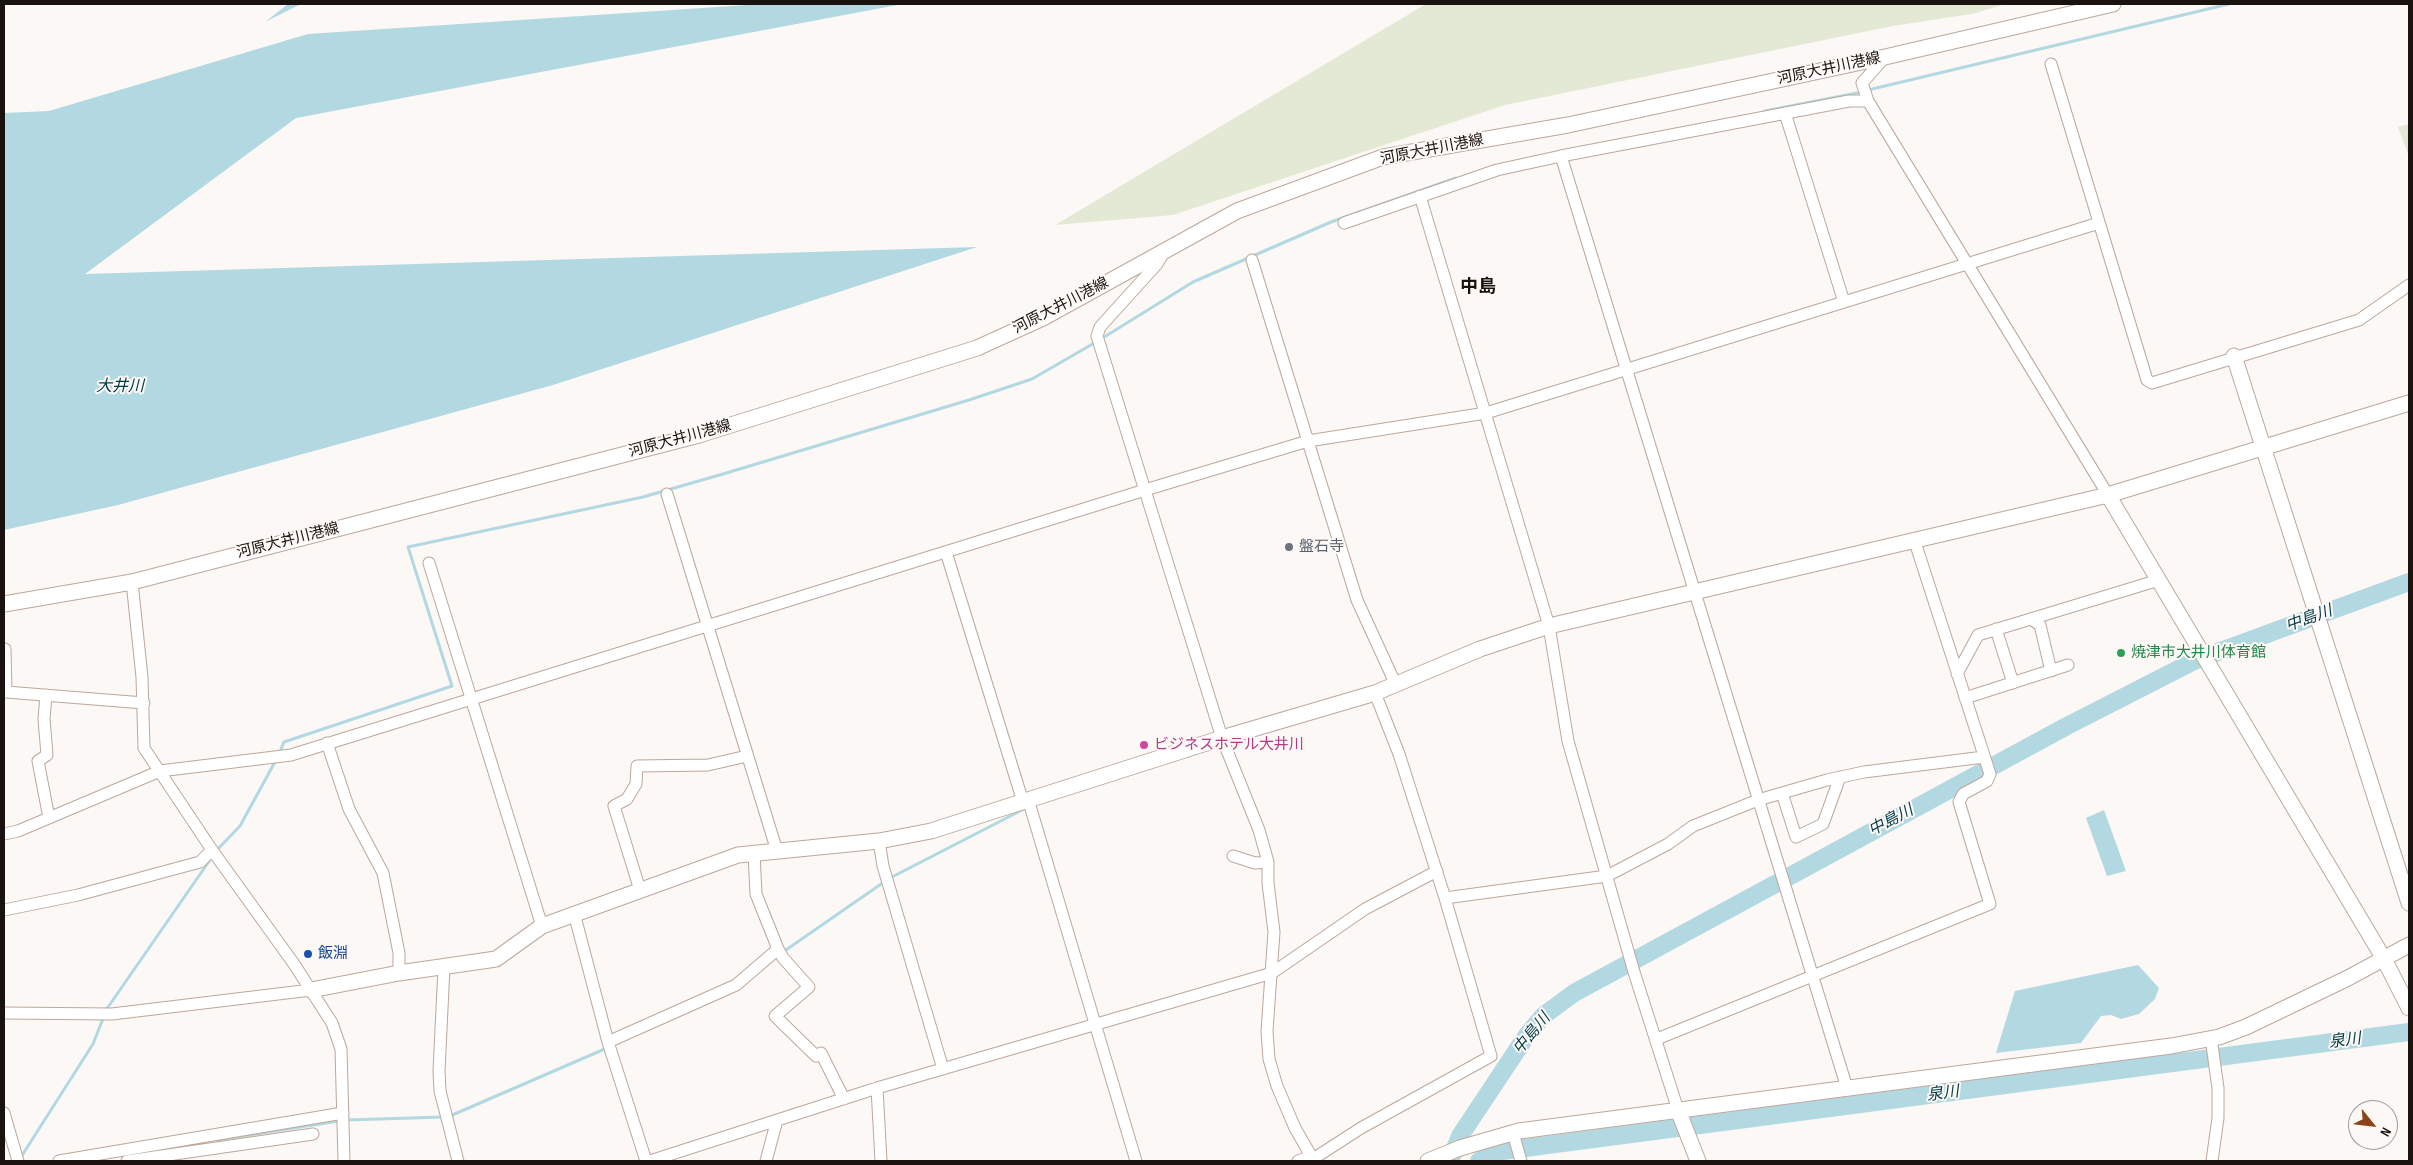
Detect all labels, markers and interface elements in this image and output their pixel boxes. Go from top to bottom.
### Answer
street label: 河原大井川港線 [1776,49,1882,89]
street label: 河原大井川港線 [1379,131,1485,169]
street label: 河原大井川港線 [1010,274,1112,338]
district label: 中島 [1460,276,1496,298]
water label: 大井川 [96,377,144,397]
street label: 河原大井川港線 [627,417,733,461]
street label: 河原大井川港線 [235,520,341,562]
place label: 盤石寺 [1299,538,1344,556]
marker: 盤石寺 [1283,541,1295,553]
water label: 中島川 [2283,602,2335,636]
place label: 焼津市大井川体育館 [2131,644,2266,662]
marker: 焼津市大井川体育館 [2115,647,2127,659]
place label: ビジネスホテル大井川 [1154,736,1304,754]
marker: ビジネスホテル大井川 [1138,739,1150,751]
water label: 中島川 [1865,801,1917,841]
place label: 飯淵 [318,945,348,963]
marker: 飯淵 [302,948,314,960]
water label: 中島川 [1509,1009,1555,1059]
water label: 泉川 [2328,1030,2362,1052]
water label: 泉川 [1926,1083,1960,1105]
north arrow [2348,1100,2398,1150]
text: N [2376,1125,2395,1139]

